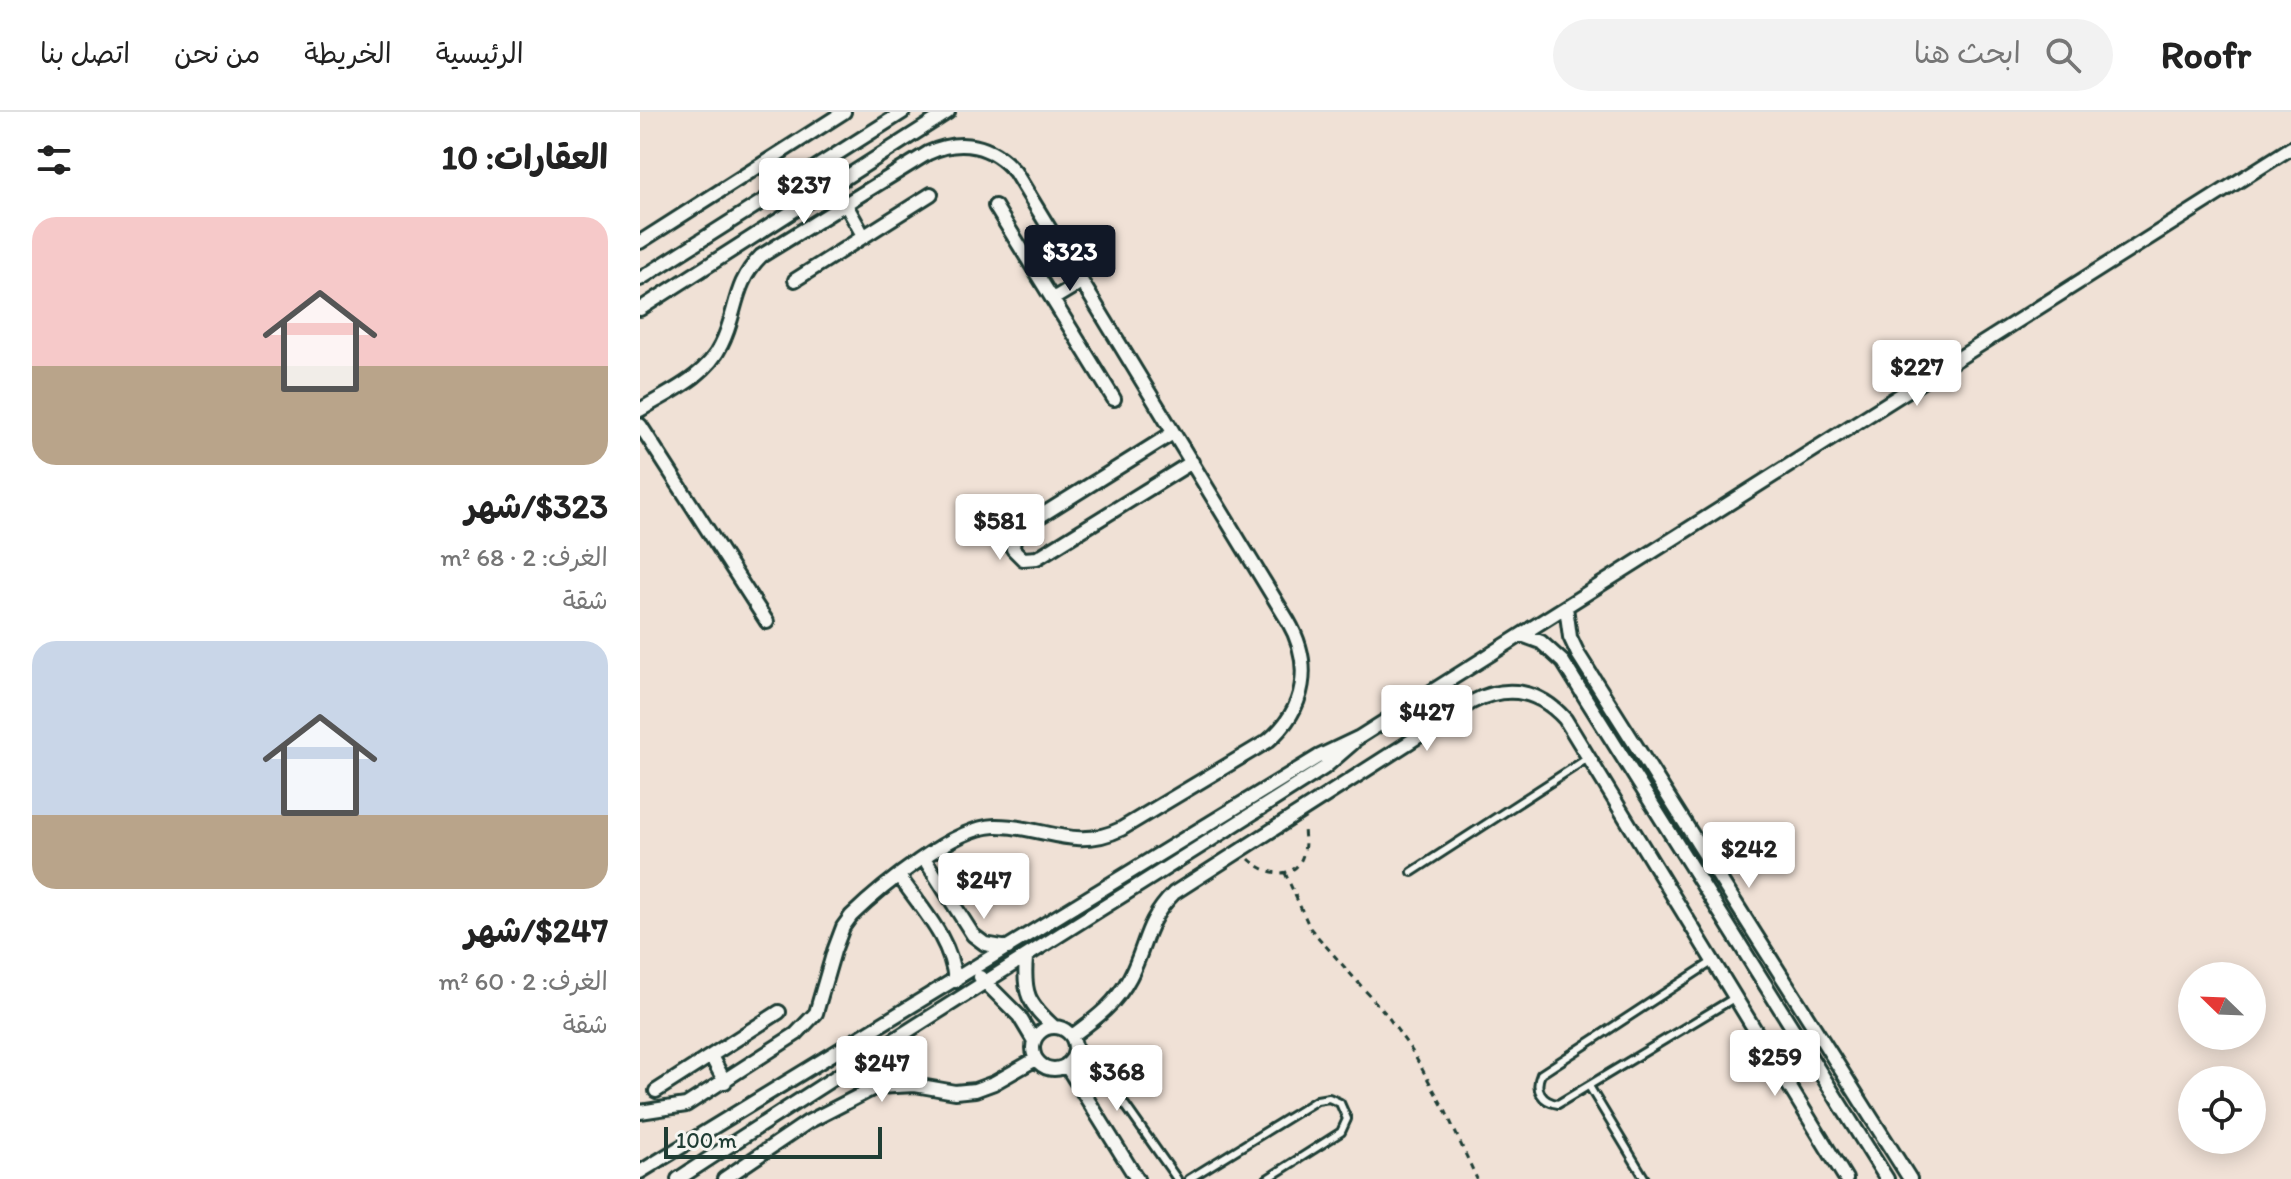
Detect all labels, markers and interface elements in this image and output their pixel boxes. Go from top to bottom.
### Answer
search box [1553,19,2113,91]
text: Roofr [2161,32,2251,78]
icon: search [2041,33,2085,77]
text: ابحث هنا [1914,34,2021,71]
text: اتصل بنا [40,36,130,70]
text: من نحن [174,36,260,70]
text: الخريطة [304,36,392,70]
text: الرئيسية [436,36,524,70]
text: العقارات: 10 [441,137,608,178]
icon: filters [32,138,76,182]
pin: $237 [757,158,851,226]
text: $237 [777,168,831,200]
pin: $323 [1023,225,1117,293]
text: $323 [1042,235,1098,267]
icon: home [248,269,392,413]
pin: $227 [1870,340,1964,408]
text: $227 [1890,350,1944,382]
text: $323/شهر [465,486,608,527]
pin: $581 [953,494,1047,562]
text: $581 [973,504,1027,536]
text: الغرف: 2 · 68 m² [440,541,608,573]
text: شقة [563,584,608,616]
pin: $427 [1380,685,1474,753]
icon: home [248,693,392,837]
text: $427 [1399,695,1455,727]
pin: $242 [1702,822,1796,890]
text: $242 [1721,832,1777,864]
pin: $247 [937,853,1031,921]
text: $247 [956,863,1012,895]
text: $247/شهر [465,910,608,951]
north arrow [2178,962,2266,1050]
map controls [2178,962,2266,1154]
text: الغرف: 2 · 60 m² [439,965,608,997]
text: شقة [563,1008,608,1040]
pin: $259 [1728,1030,1822,1098]
pin: $247 [835,1036,929,1104]
text: $259 [1748,1040,1802,1072]
pin: $368 [1070,1045,1164,1113]
text: $247 [854,1046,910,1078]
text: $368 [1089,1055,1145,1087]
button: locate [2178,1066,2266,1154]
scale bar [664,1123,882,1159]
text: 100 m [676,1127,737,1154]

